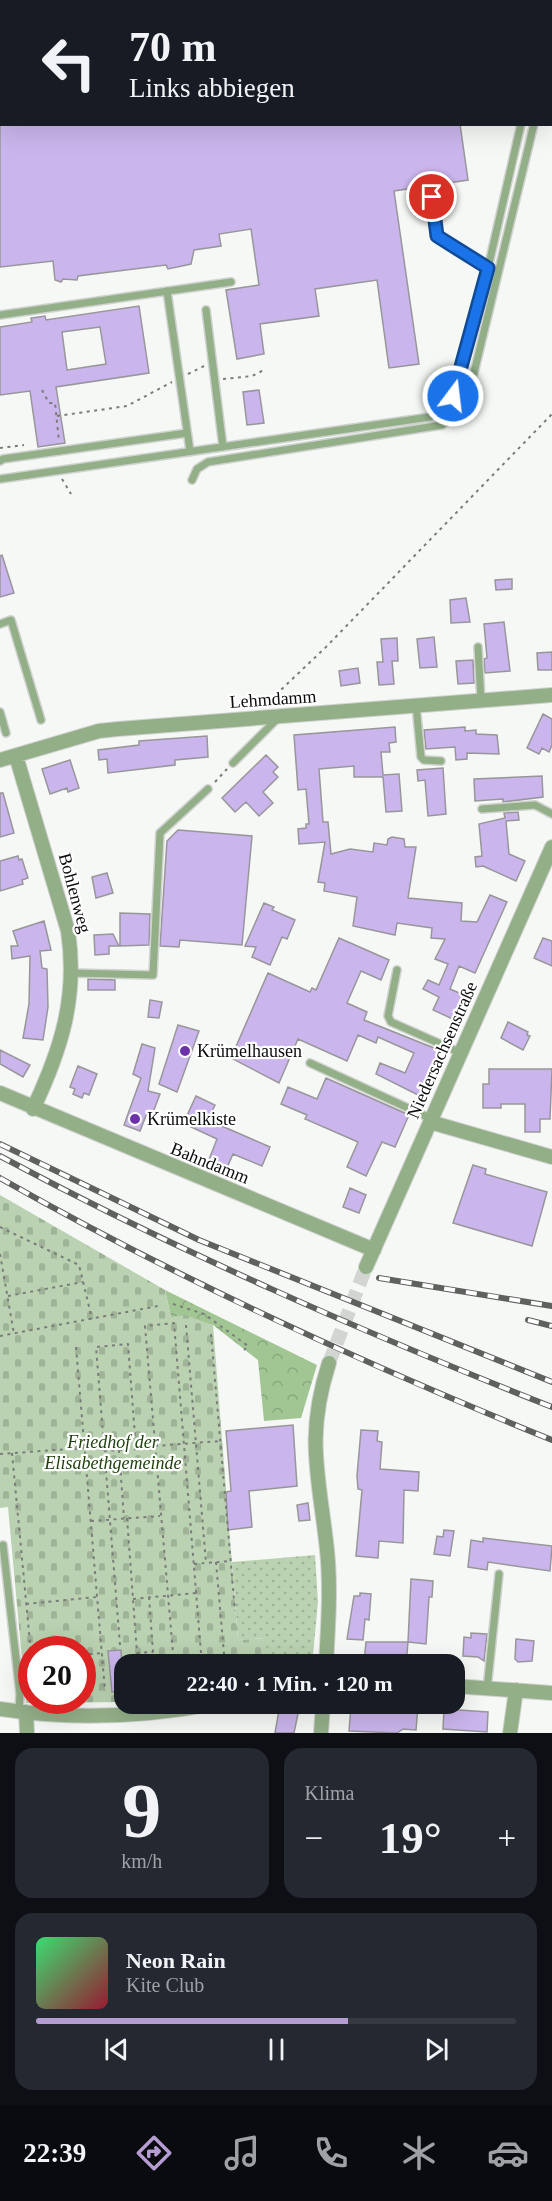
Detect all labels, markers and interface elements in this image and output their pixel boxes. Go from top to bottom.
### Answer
icon: left [30,24,108,102]
text: 70 m [129,24,217,70]
text: Links abbiegen [129,73,295,103]
pin [406,171,457,222]
icon: arrive [415,180,448,213]
position arrow [421,364,485,428]
street label: Lehmdamm [229,686,317,712]
street label: Bohlenweg [55,851,95,935]
street label: Niedersachsenstraße [403,978,481,1122]
place label: Krümelhausen [197,1041,302,1061]
marker: Krümelhausen [178,1044,192,1058]
place label: Krümelkiste [147,1109,236,1129]
marker: Krümelkiste [128,1112,142,1126]
street label: Bahndamm [168,1138,252,1188]
park label: Friedhof der Elisabethgemeinde [44,1432,181,1473]
speed limit sign: 20 [18,1636,96,1714]
text: 22:40 · 1 Min. · 120 m [187,1671,392,1696]
text: 9 [122,1767,161,1854]
text: Klima [305,1782,355,1804]
text: 19° [379,1813,442,1863]
text: − [305,1820,323,1856]
text: + [497,1820,516,1856]
text: km/h [121,1850,162,1872]
text: Neon Rain [126,1948,226,1973]
text: Kite Club [126,1974,204,1996]
icon: previous [100,2033,133,2066]
icon: pause [260,2033,293,2066]
icon: next [420,2033,453,2066]
icon: directions [133,2132,175,2174]
icon: music [221,2132,263,2174]
icon: phone [310,2132,352,2174]
icon: climate [398,2132,440,2174]
icon: car [487,2132,529,2174]
text: 22:39 [23,2138,86,2168]

